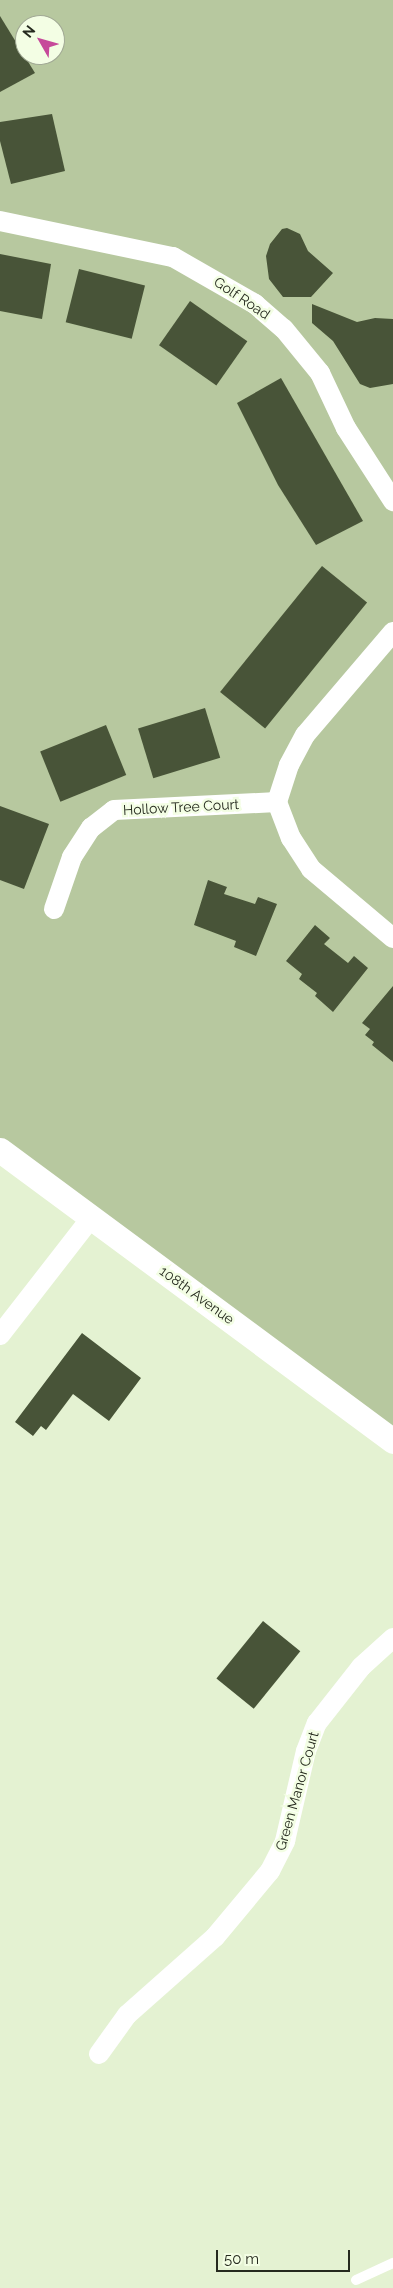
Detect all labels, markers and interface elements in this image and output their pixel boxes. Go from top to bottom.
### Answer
north arrow [15,15,65,65]
text: N [19,22,39,41]
street label: Golf Road [211,273,273,323]
street label: Hollow Tree Court [122,796,240,818]
street label: 108th Avenue [156,1262,238,1328]
street label: Green Manor Court [272,1729,322,1853]
scale bar [218,2240,352,2272]
text: 50 m [224,2250,259,2268]

